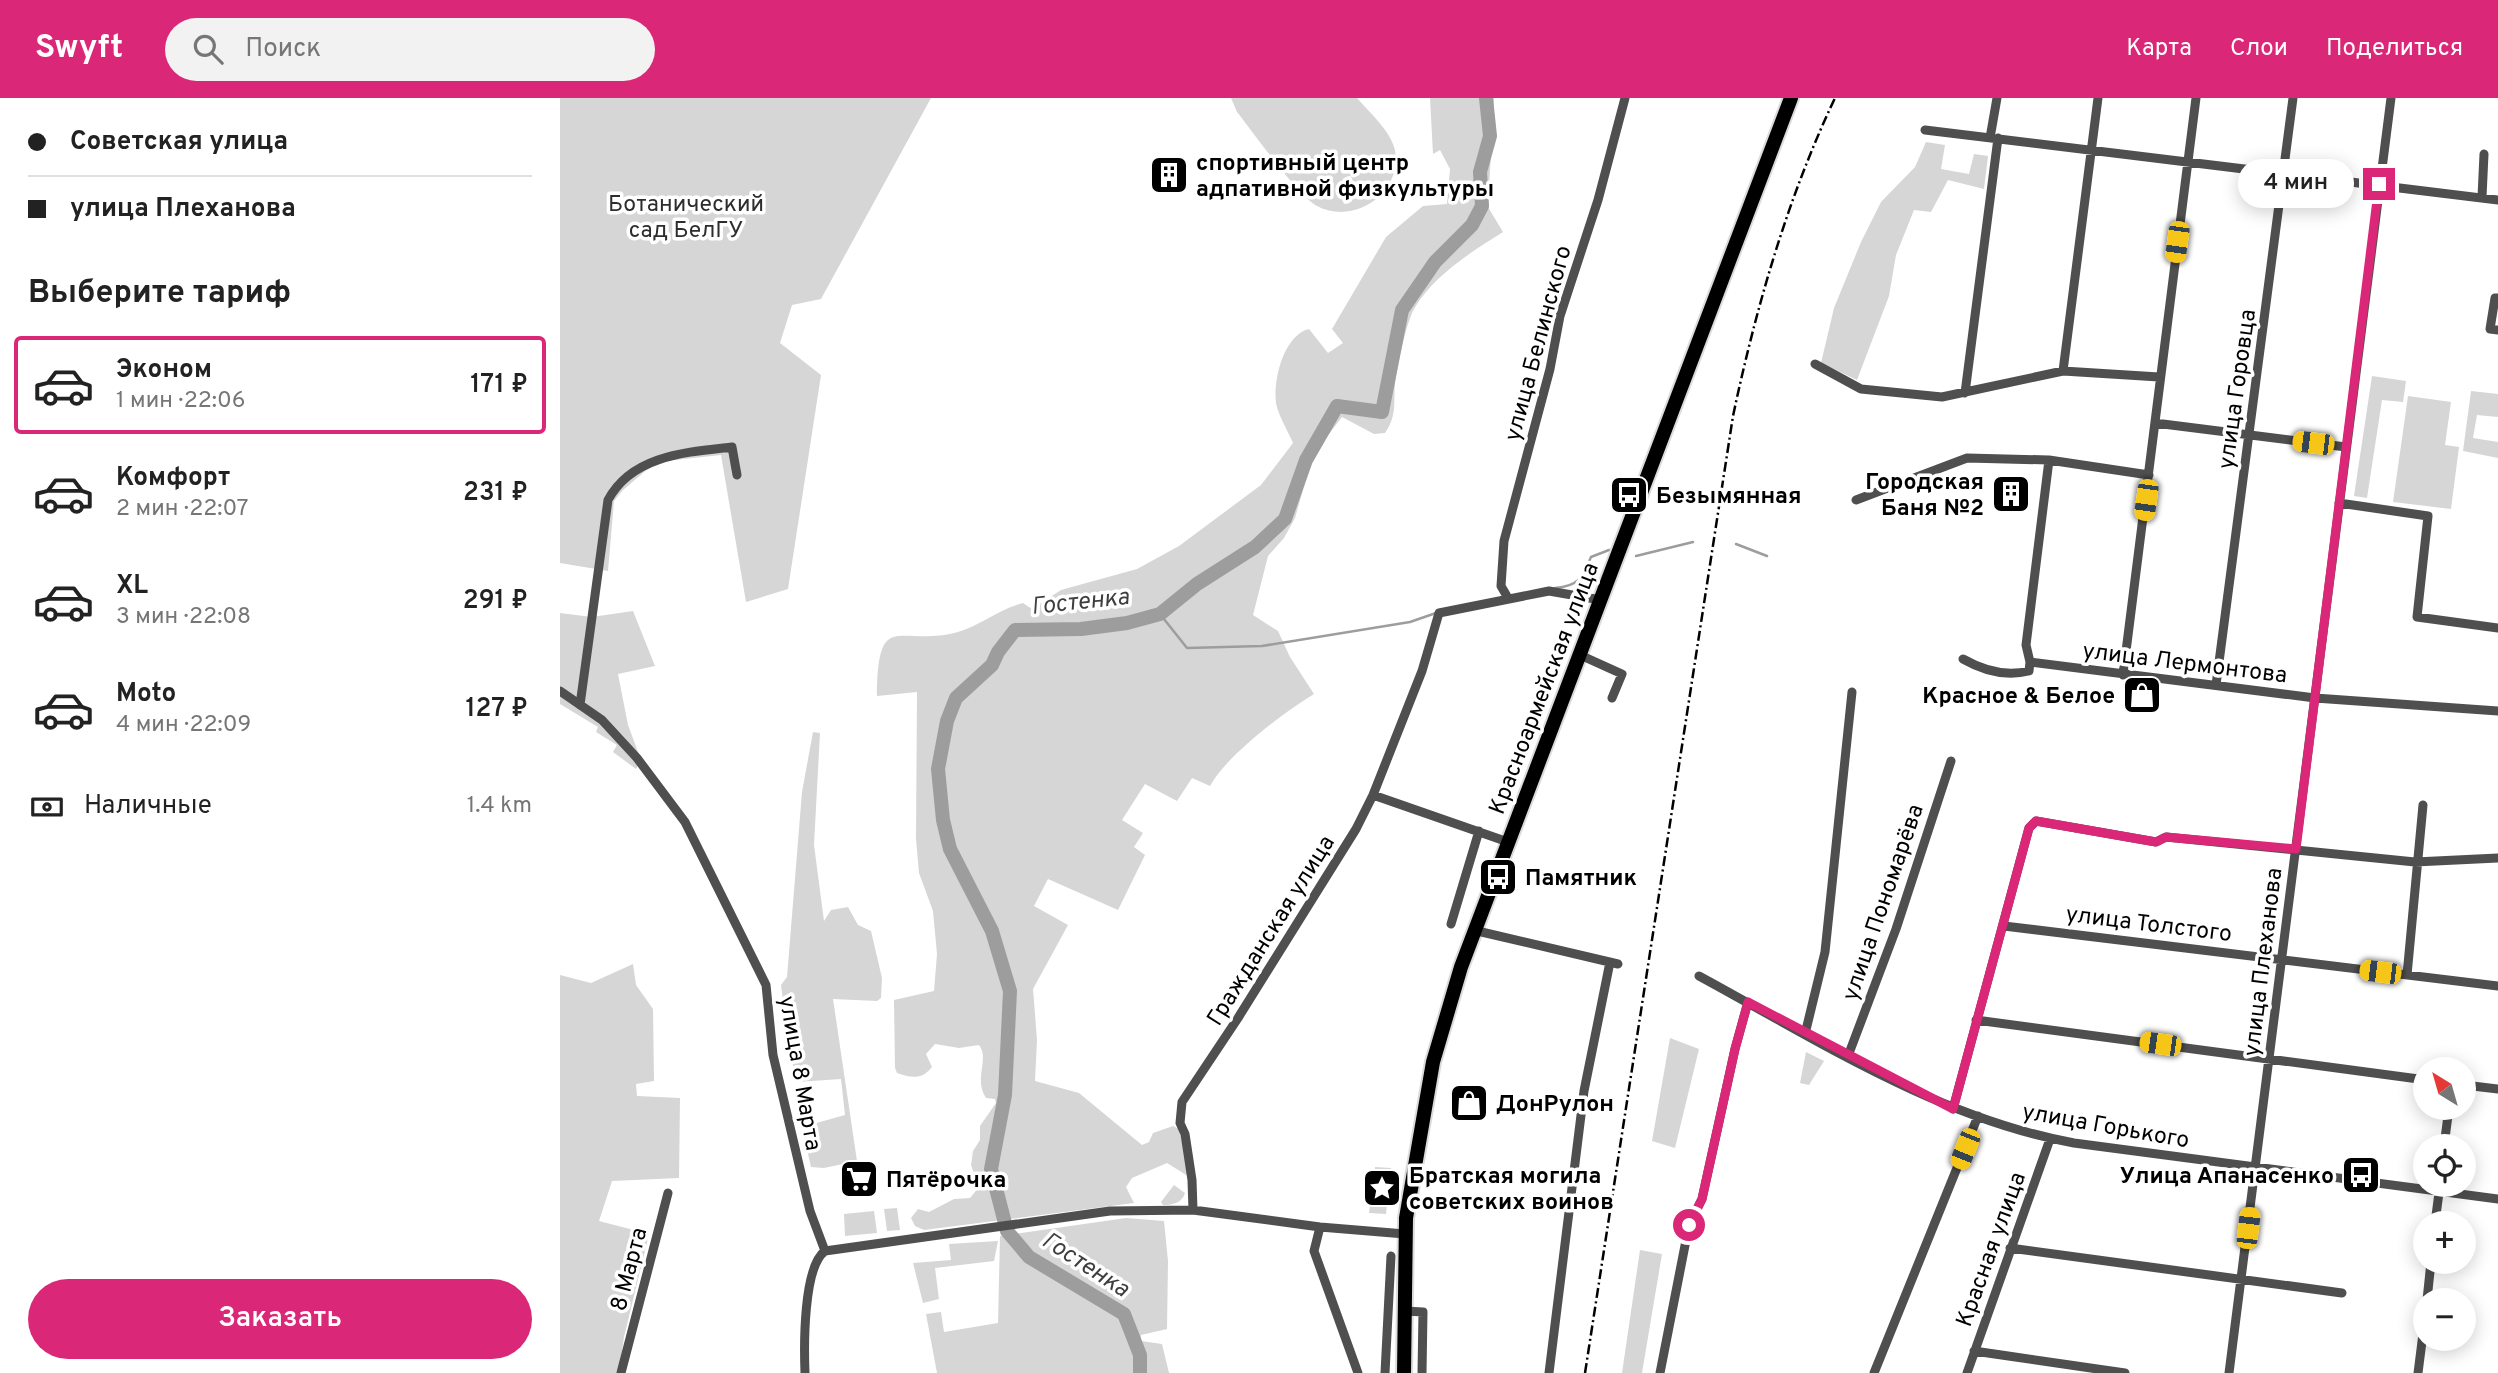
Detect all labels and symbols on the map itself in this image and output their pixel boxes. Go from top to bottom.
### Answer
place label: спортивный центр адпативной физкультуры [1196,150,1494,205]
building icon: спортивный центр адпативной физкультуры [1148,154,1190,196]
callout: 4 мин [2239,160,2354,208]
route end [2363,168,2395,200]
park label: Ботанический сад БелГУ [608,191,764,246]
car [2164,220,2191,264]
street label: улица Белинского [1499,243,1579,445]
street label: улица Горовца [2213,308,2264,471]
car [2291,430,2336,456]
place label: Городская Баня №2 [1865,469,1984,524]
building icon: Городская Баня №2 [1990,473,2032,515]
bus stop icon: Безымянная [1608,474,1650,516]
car [2133,478,2160,522]
place label: Безымянная [1656,483,1801,512]
street label: Красноармейская улица [1484,559,1607,819]
water label: Гостенка [1030,583,1131,623]
street label: улица Лермонтова [2081,638,2289,691]
shop icon: Красное & Белое [2121,674,2163,716]
place label: Красное & Белое [1922,683,2115,712]
street label: улица Пономарёва [1837,801,1932,1005]
street label: Гражданская улица [1202,831,1343,1032]
bus stop icon: Памятник [1477,856,1519,898]
place label: Памятник [1525,865,1637,894]
street label: улица Плеханова [2239,866,2290,1058]
street label: улица Толстого [2064,901,2233,950]
car [2358,959,2403,985]
street label: улица 8 Марта [771,994,826,1153]
car [2138,1031,2183,1057]
north arrow [2413,1057,2476,1120]
shop icon: ДонРулон [1448,1082,1490,1124]
place label: ДонРулон [1496,1091,1614,1120]
street label: улица Горького [2020,1098,2191,1156]
car [1948,1126,1983,1172]
bus stop icon: Улица Апанасенко [2340,1154,2382,1196]
supermarket icon: Пятёрочка [838,1158,880,1200]
place label: Братская могила советских воинов [1409,1163,1614,1218]
place label: Улица Апанасенко [2119,1163,2334,1192]
place label: Пятёрочка [886,1167,1006,1196]
place icon: Братская могила советских воинов [1361,1167,1403,1209]
street label: Красная улица [1951,1169,2034,1331]
car [2236,1206,2261,1250]
route start [1673,1209,1705,1241]
street label: 8 Марта [605,1225,655,1315]
water label: Гостенка [1035,1226,1135,1305]

